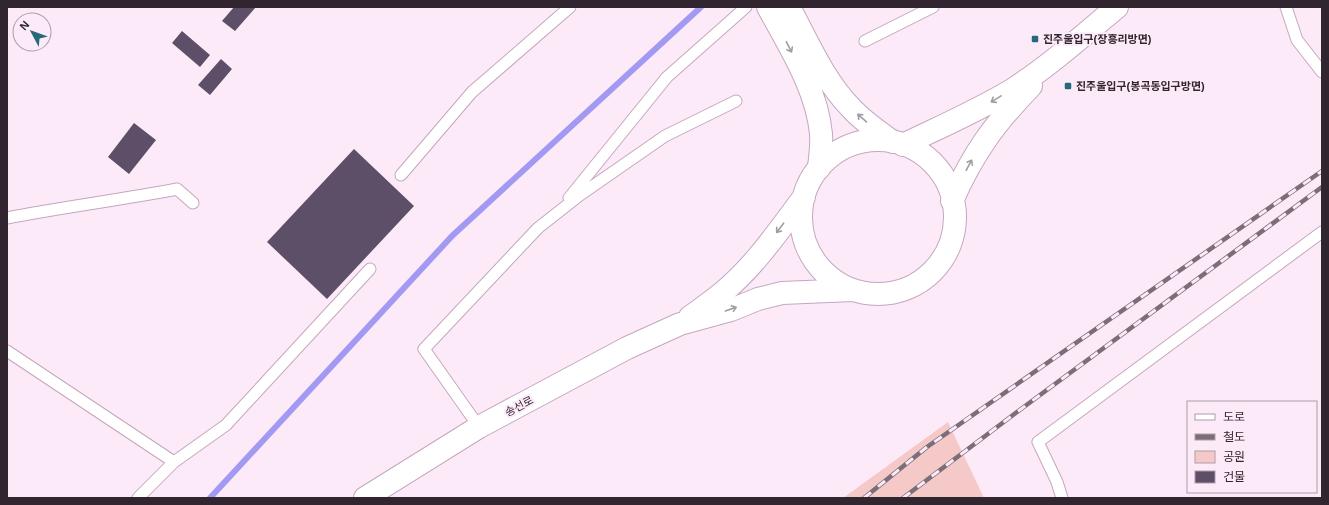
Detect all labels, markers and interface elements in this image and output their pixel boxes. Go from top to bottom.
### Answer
north arrow [12,12,52,52]
text: N [17,18,32,32]
place label: 진주울입구(장흥리방면) [1043,33,1152,45]
marker: 진주울입구(장흥리방면) [1030,34,1040,44]
one-way arrow [786,41,793,53]
place label: 진주울입구(봉곡동입구방면) [1076,80,1205,92]
marker: 진주울입구(봉곡동입구방면) [1063,81,1073,91]
one-way arrow [990,96,1002,104]
one-way arrow [857,114,867,123]
one-way arrow [966,160,974,172]
one-way arrow [776,223,784,234]
one-way arrow [724,305,736,313]
street label: 송선로 [503,394,535,418]
legend [1187,401,1317,493]
text: 도로 [1223,410,1245,424]
text: 철도 [1223,430,1245,444]
text: 공원 [1223,450,1245,464]
text: 건물 [1223,470,1245,484]

